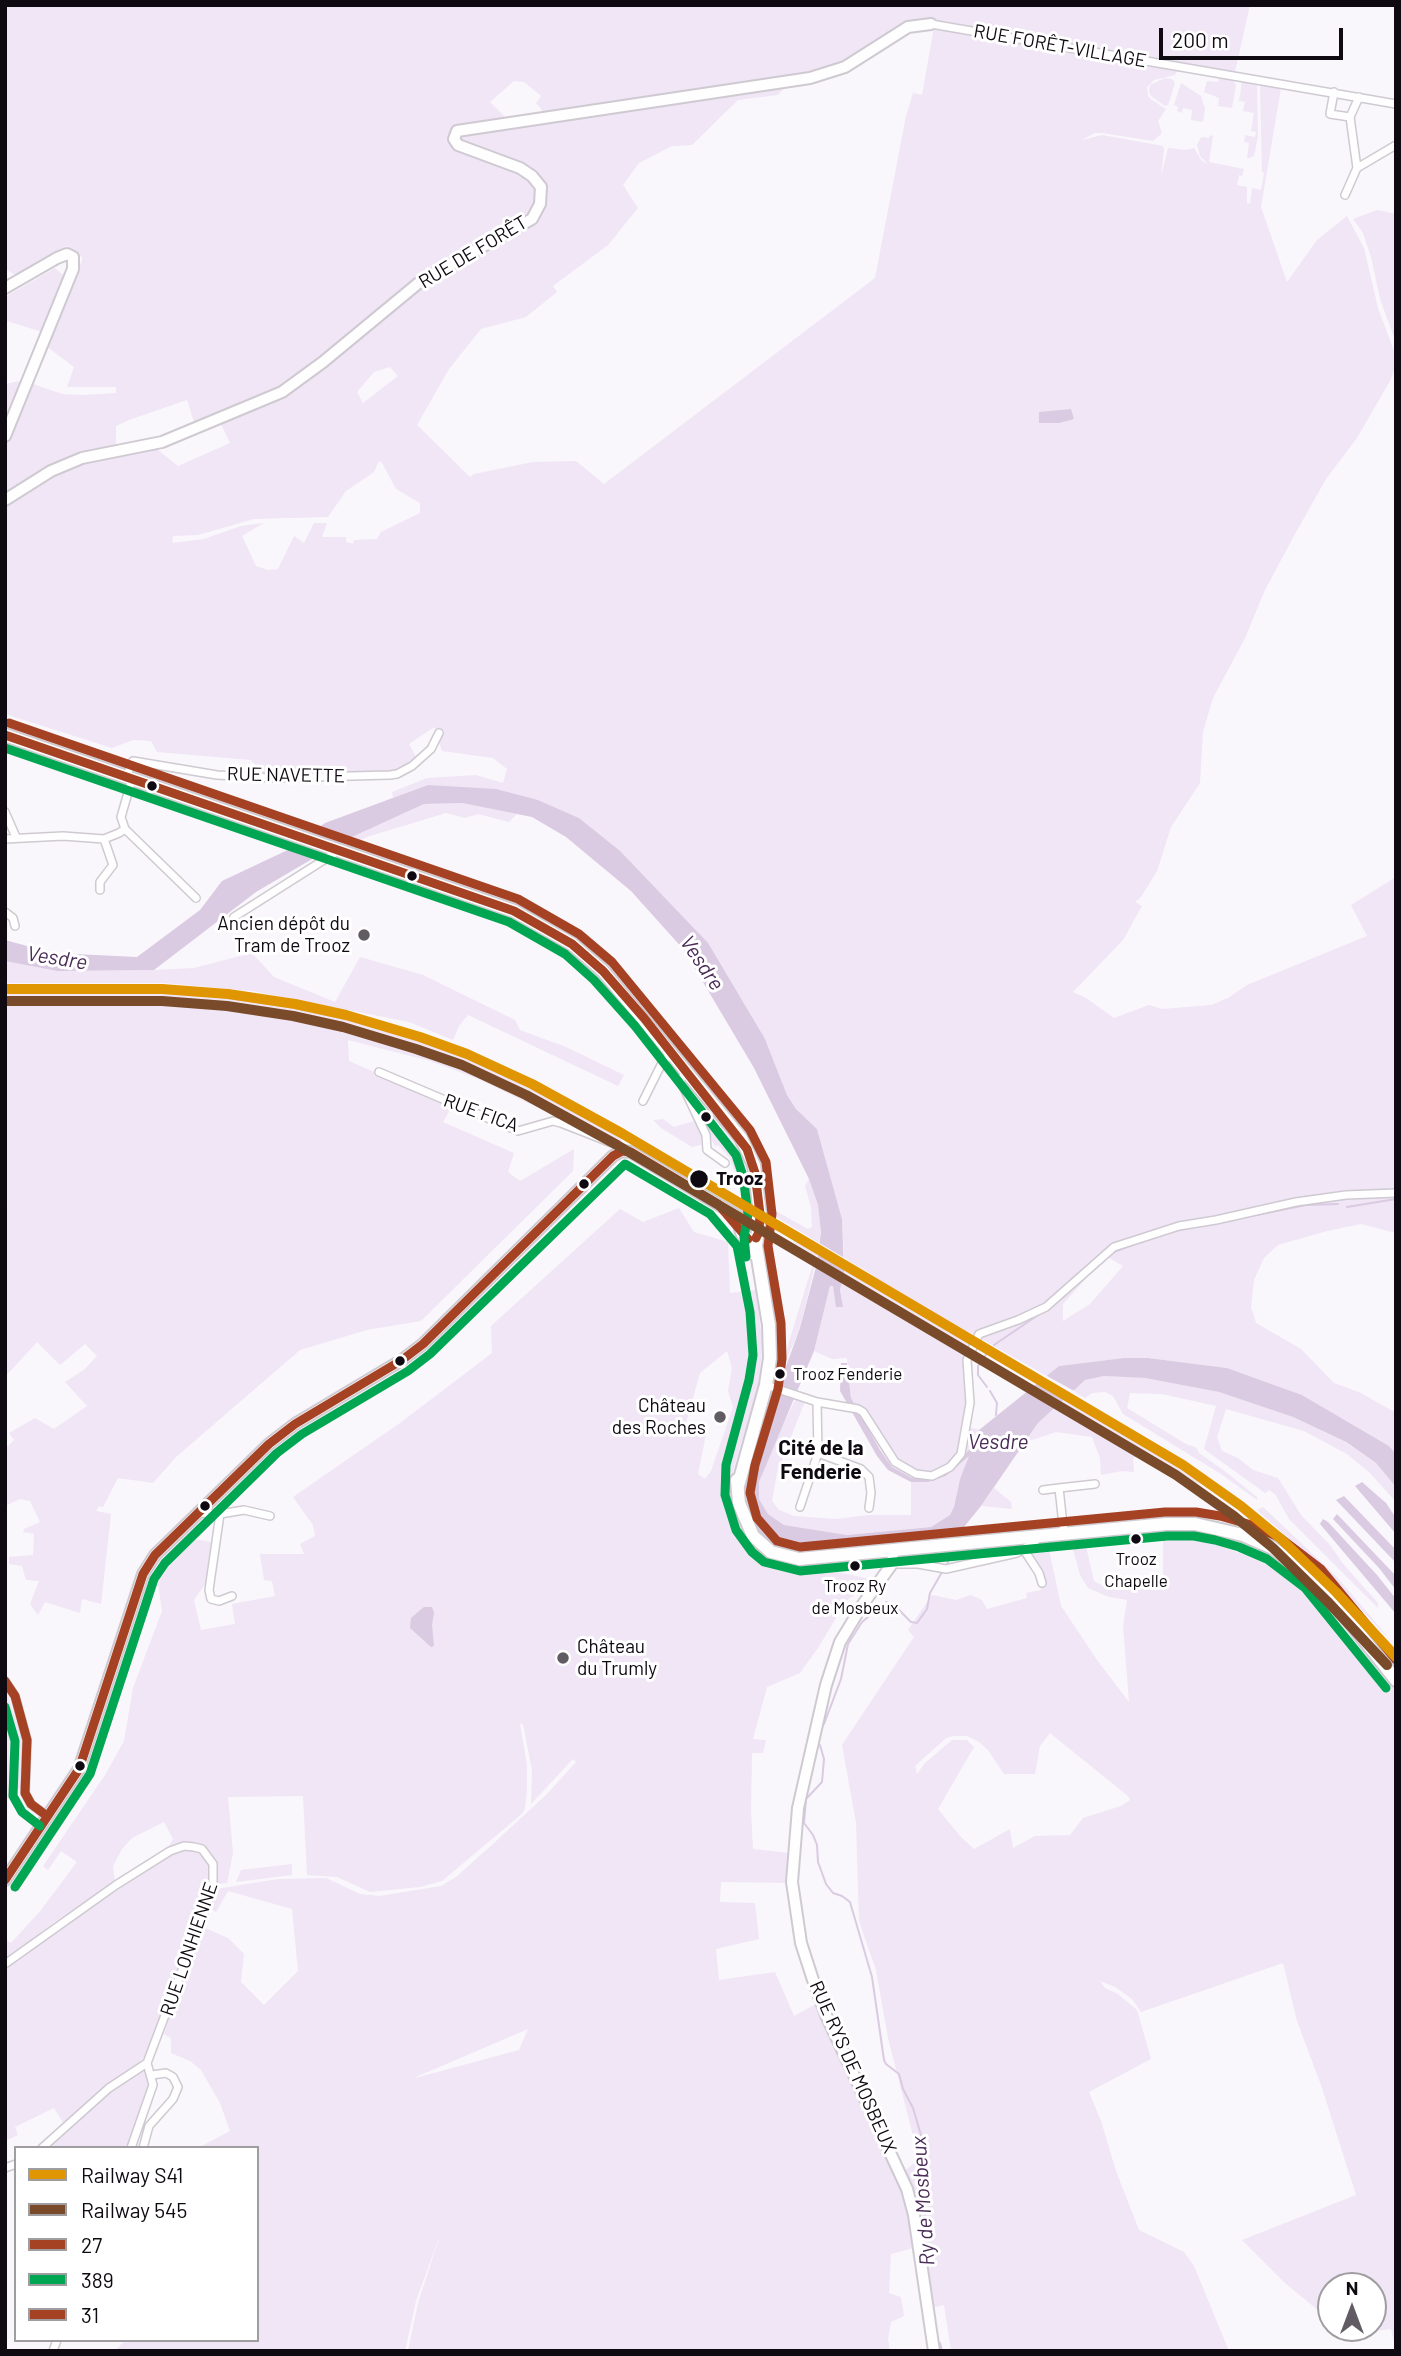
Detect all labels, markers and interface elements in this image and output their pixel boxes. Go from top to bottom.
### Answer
scale bar [1163,14,1347,58]
street label: RUE FORÊT-VILLAGE [972,20,1148,72]
text: 200 m [1172,27,1229,52]
street label: RUE DE FORÊT [415,211,531,293]
street label: RUE NAVETTE [227,763,345,787]
unlabelled marker [145,779,159,793]
unlabelled marker [405,869,419,883]
place label: Ancien dépôt du Tram de Trooz [217,913,350,957]
marker: Ancien dépôt du Tram de Trooz [356,927,372,943]
water label: Vesdre [675,931,729,995]
water label: Vesdre [25,941,89,975]
street label: RUE FICA [440,1089,522,1137]
unlabelled marker [699,1110,713,1124]
marker: Trooz [688,1168,710,1190]
place label: Trooz [716,1168,763,1190]
unlabelled marker [577,1177,591,1191]
unlabelled marker [393,1354,407,1368]
place label: Trooz Fenderie [793,1364,902,1384]
marker: Trooz Fenderie [773,1367,787,1381]
place label: Château des Roches [612,1395,706,1439]
marker: Château des Roches [712,1409,728,1425]
water label: Vesdre [968,1429,1028,1455]
district label: Cité de la Fenderie [778,1435,864,1485]
unlabelled marker [198,1499,212,1513]
marker: Trooz Chapelle [1129,1532,1143,1546]
place label: Trooz Chapelle [1104,1549,1168,1589]
marker: Trooz Ry de Mosbeux [848,1559,862,1573]
place label: Trooz Ry de Mosbeux [812,1576,898,1616]
place label: Château du Trumly [577,1636,657,1680]
marker: Château du Trumly [555,1650,571,1666]
unlabelled marker [73,1759,87,1773]
street label: RUE LONHIENNE [155,1879,223,2019]
street label: RUE RYS DE MOSBEUX [805,1977,901,2157]
water label: Ry de Mosbeux [906,2135,940,2267]
legend [14,2146,259,2342]
text: Railway S41 [81,2162,183,2187]
text: Railway 545 [81,2197,187,2222]
text: 27 [81,2232,102,2257]
text: 389 [81,2267,114,2292]
north arrow [1317,2272,1387,2342]
text: N [1346,2276,1358,2299]
text: 31 [81,2302,99,2327]

